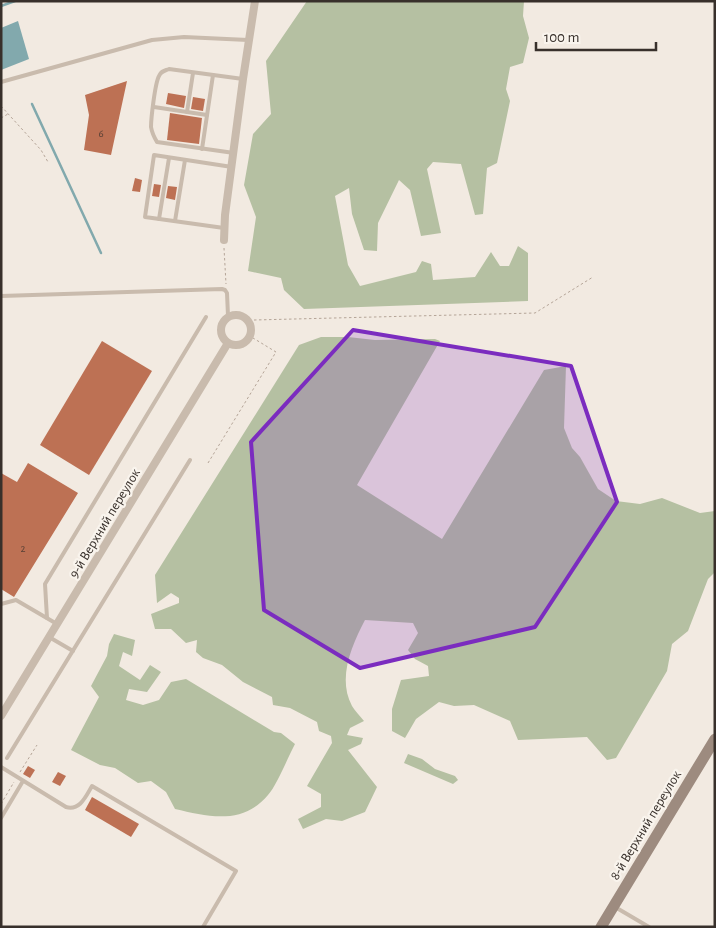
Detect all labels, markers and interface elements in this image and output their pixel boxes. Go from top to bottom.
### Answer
scale bar [536,20,656,52]
text: 100 m [544,30,579,45]
house number: 6 [98,128,104,139]
street label: 9-й Верхний переулок [67,466,143,581]
house number: 2 [20,543,26,554]
street label: 8-й Верхний переулок [608,768,684,883]

